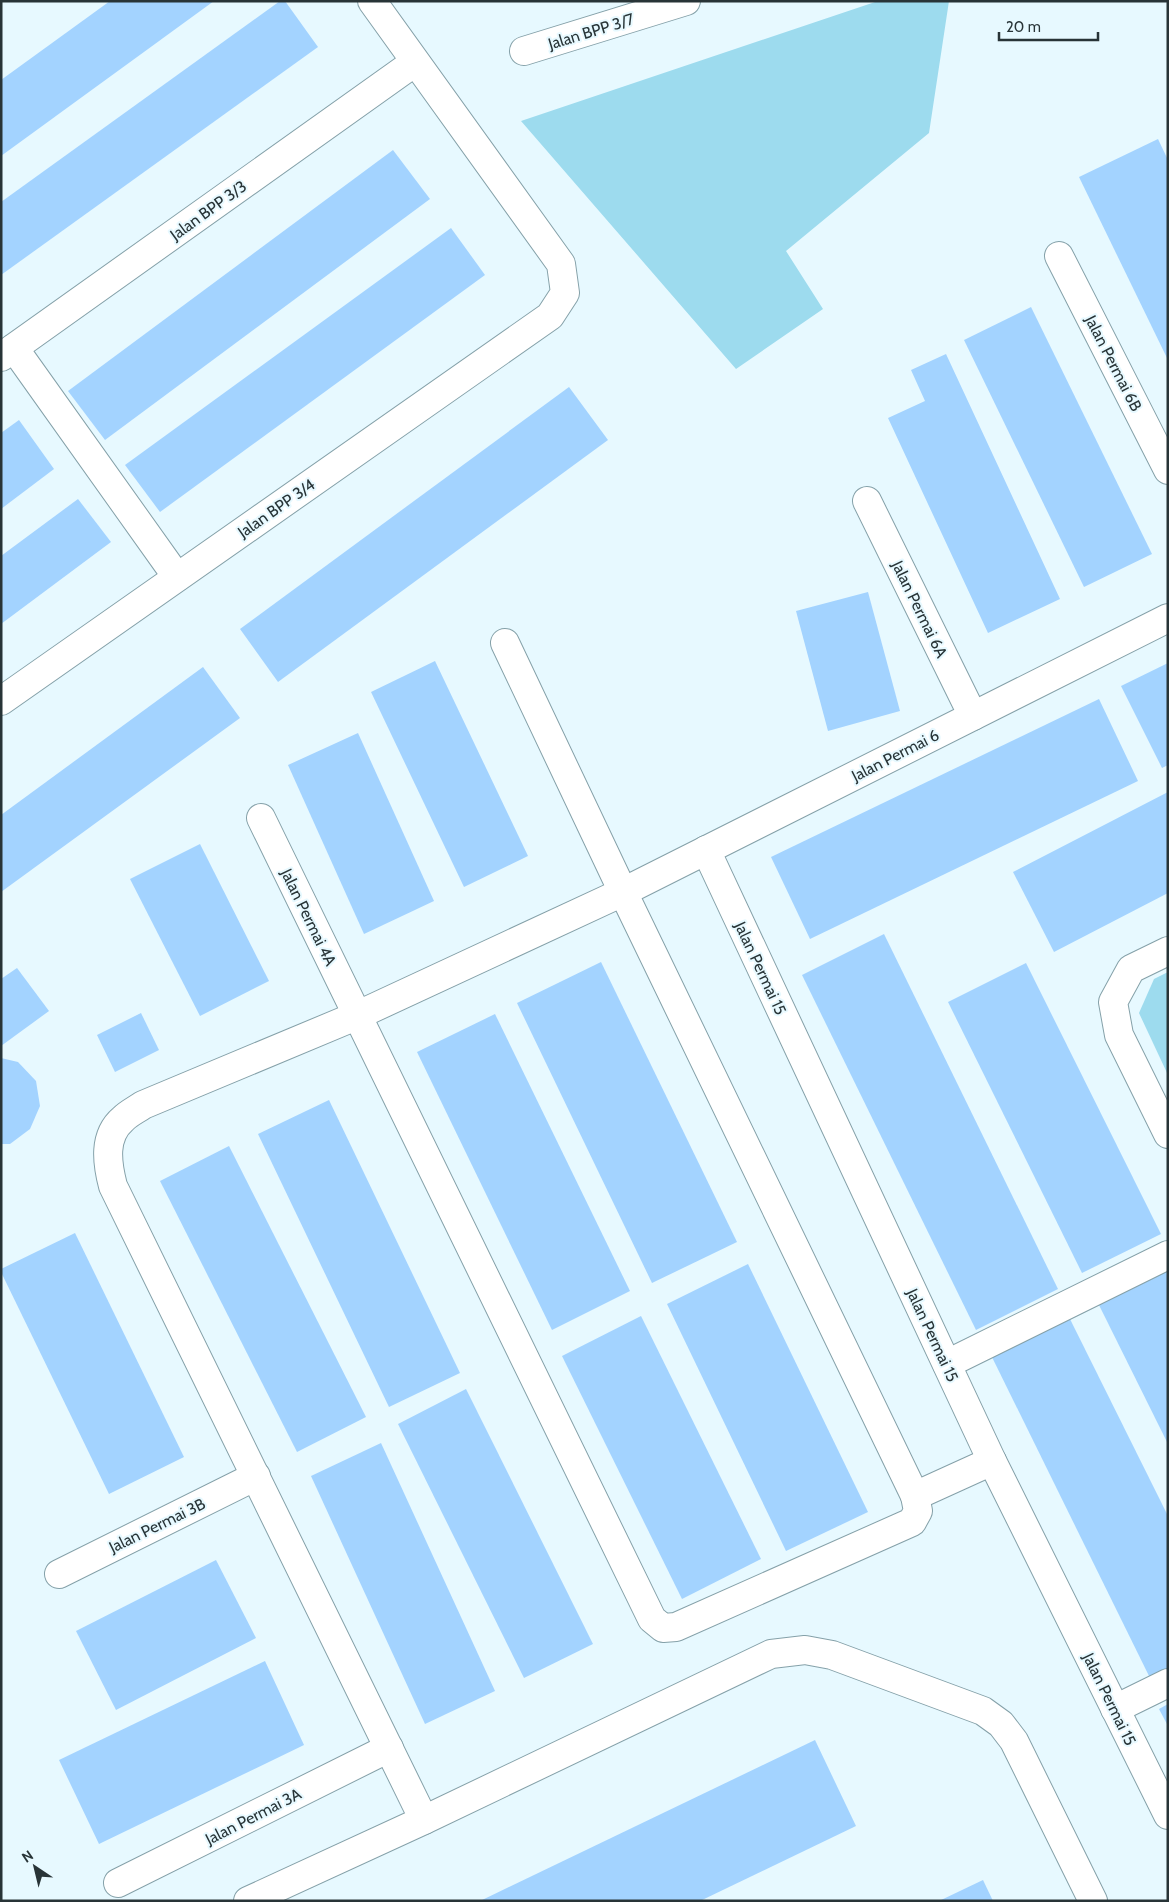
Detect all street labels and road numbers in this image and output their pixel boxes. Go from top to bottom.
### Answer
street label: Jalan BPP 3/7 [545,9,636,54]
street label: Jalan BPP 3/3 [166,176,250,245]
street label: Jalan Permai 6B [1081,311,1146,415]
street label: Jalan BPP 3/4 [233,475,318,542]
street label: Jalan Permai 6A [887,557,951,661]
street label: Jalan Permai 6 [847,725,942,786]
street label: Jalan Permai 4A [276,865,340,969]
street label: Jalan Permai 15 [730,918,790,1018]
street label: Jalan Permai 15 [902,1285,962,1385]
street label: Jalan Permai 3B [105,1494,209,1557]
street label: Jalan Permai 15 [1079,1649,1140,1748]
street label: Jalan Permai 3A [201,1784,304,1849]

